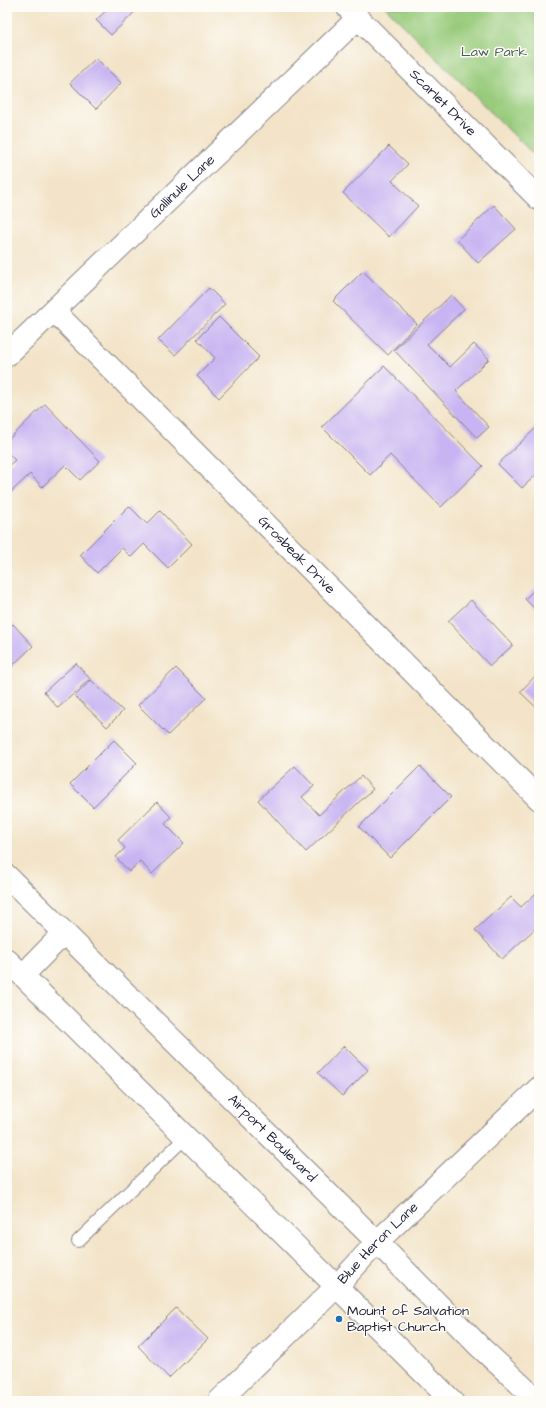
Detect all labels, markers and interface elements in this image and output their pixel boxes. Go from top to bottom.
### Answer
park label: Law Park [461,42,527,62]
street label: Scarlet Drive [405,65,481,141]
street label: Gallinule Lane [145,150,220,223]
street label: Grosbeak Drive [253,511,340,599]
street label: Airport Boulevard [223,1090,321,1187]
street label: Blue Heron Lane [333,1197,423,1289]
place label: Mount of Salvation Baptist Church [347,1301,469,1337]
marker: Mount of Salvation Baptist Church [334,1314,344,1324]

